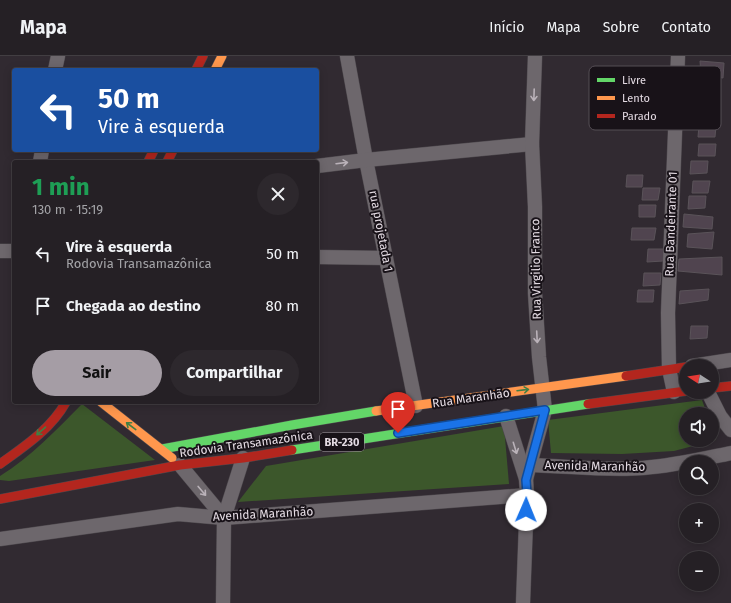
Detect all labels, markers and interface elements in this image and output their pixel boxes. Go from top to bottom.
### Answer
text: Mapa [20,16,67,39]
text: Início [489,19,524,36]
text: Mapa [546,19,581,36]
text: Sobre [603,19,639,36]
text: Contato [661,19,711,36]
legend [589,66,721,130]
text: Livre [622,74,646,87]
text: 50 m [98,82,160,115]
icon: left [32,84,84,136]
one-way arrow [530,88,537,101]
text: Lento [622,92,650,105]
text: Parado [622,110,657,123]
text: Vire à esquerda [98,116,225,138]
one-way arrow [335,159,348,167]
street label: Rua Bandeirante 01 [662,171,680,277]
text: 1 min [32,173,90,201]
button: close [257,173,299,215]
street label: rua projetada 1 [366,189,396,273]
text: 130 m · 15:19 [32,202,103,217]
street label: Rua Virgilio Franco [528,218,544,320]
text: Vire à esquerda [66,238,172,256]
icon: left [32,243,54,265]
text: 50 m [266,245,299,263]
text: Rodovia Transamazônica [66,256,212,271]
icon: arrive [32,295,54,317]
text: Chegada ao destino [66,297,201,315]
text: 80 m [266,297,299,315]
one-way arrow [534,330,541,343]
button: Sair [32,350,162,396]
button: Compartilhar [170,350,299,396]
north arrow [679,359,719,399]
map controls [679,359,719,591]
street label: Rua Maranhão [431,386,511,410]
one-way arrow [517,386,530,394]
pin [381,392,415,433]
icon: arrive [387,398,409,420]
button: sound [679,407,719,447]
one-way arrow [126,422,137,430]
one-way arrow [36,427,47,436]
street label: Rodovia Transamazônica [178,428,314,460]
road number: BR-230 [320,433,364,451]
one-way arrow [512,441,519,454]
button: search [679,455,719,495]
street label: Avenida Maranhão [544,458,646,474]
one-way arrow [198,486,207,497]
position arrow [505,489,547,531]
button: + [679,503,719,543]
street label: Avenida Maranhão [212,504,314,524]
button: − [679,551,719,591]

